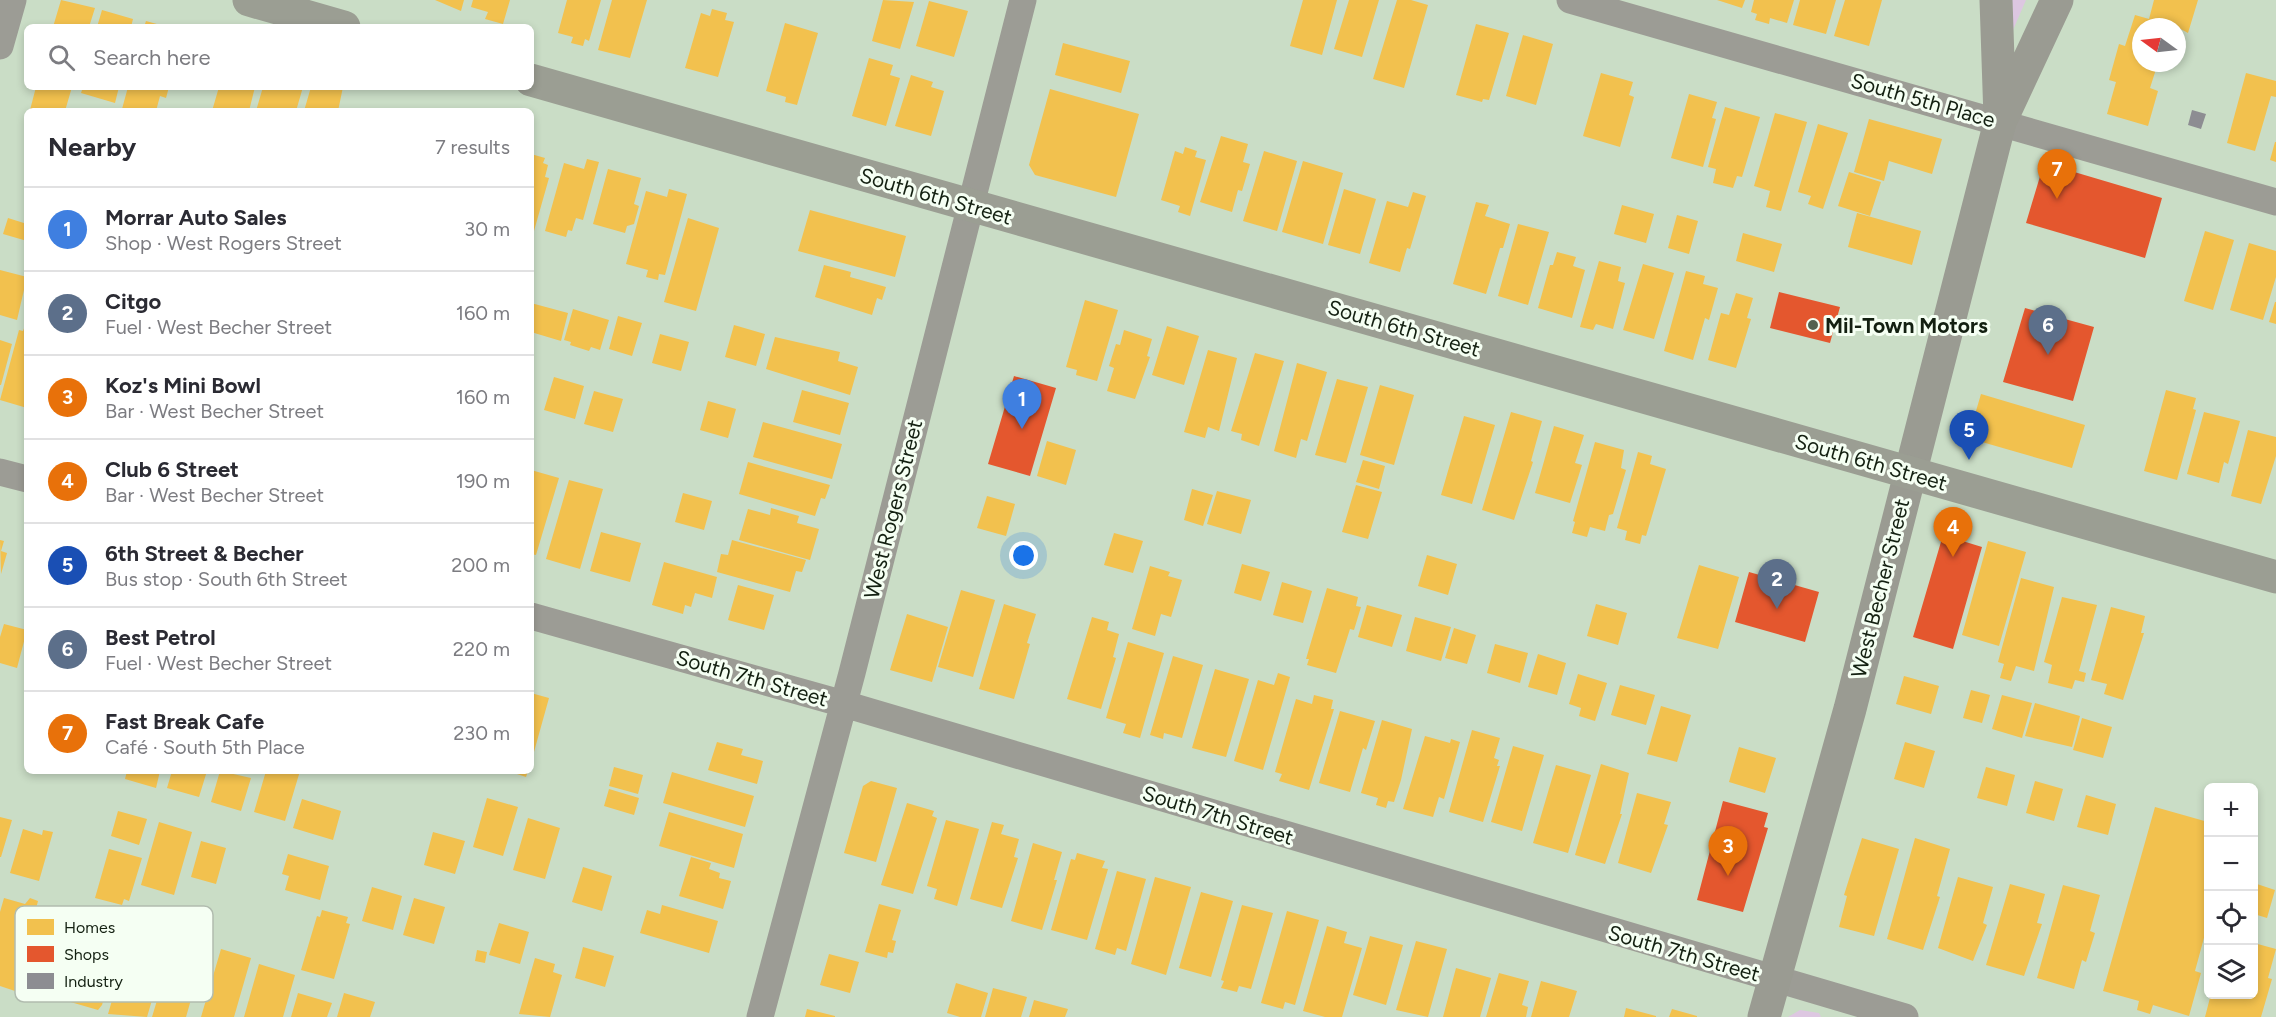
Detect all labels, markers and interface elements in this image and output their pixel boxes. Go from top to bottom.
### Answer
north arrow [2132,18,2186,72]
search box [24,24,534,90]
icon: search [45,41,78,74]
text: Search here [93,44,211,71]
street label: South 5th Place [1848,67,1998,133]
text: Nearby [48,131,136,163]
text: 7 results [435,135,510,159]
pin: 7 [2038,150,2076,199]
street label: South 6th Street [857,162,1015,230]
text: Morrar Auto Sales [105,204,286,231]
text: 1 [63,217,72,241]
text: 30 m [464,217,510,241]
text: Shop · West Rogers Street [105,231,342,255]
text: Citgo [105,288,161,315]
street label: South 6th Street [1325,294,1483,362]
text: 2 [62,301,73,325]
text: 160 m [456,301,510,325]
pin: 6 [2028,306,2068,355]
place label: Mil-Town Motors [1825,313,1988,338]
text: Fuel · West Becher Street [105,315,332,339]
marker: Mil-Town Motors [1806,318,1820,332]
text: Koz's Mini Bowl [105,372,261,399]
pin: 1 [1002,380,1042,429]
text: 3 [62,385,73,409]
text: 160 m [456,385,510,409]
text: Bar · West Becher Street [105,399,324,423]
pin: 5 [1950,410,1988,460]
street label: West Rogers Street [859,417,927,601]
street label: South 6th Street [1792,428,1950,496]
text: Club 6 Street [105,456,239,483]
text: 4 [61,469,74,493]
text: 190 m [456,469,510,493]
text: Bar · West Becher Street [105,483,324,507]
street label: West Becher Street [1846,496,1914,680]
pin: 4 [1934,508,1972,557]
text: 6th Street & Becher [105,540,304,567]
your location [1009,541,1038,570]
text: 5 [62,553,73,577]
text: 200 m [451,553,510,577]
pin: 2 [1758,560,1796,609]
text: Bus stop · South 6th Street [105,567,348,591]
text: Best Petrol [105,624,216,651]
text: 6 [62,637,73,661]
text: 220 m [453,637,510,661]
street label: South 7th Street [673,644,831,712]
text: Fuel · West Becher Street [105,651,332,675]
text: Fast Break Cafe [105,708,264,735]
text: 7 [62,721,73,745]
text: 230 m [453,721,510,745]
text: Café · South 5th Place [105,735,305,759]
street label: South 7th Street [1139,780,1297,850]
map controls [2204,783,2258,999]
button: + [2204,783,2258,837]
pin: 3 [1708,826,1748,876]
button: − [2204,837,2258,891]
button: locate [2204,891,2258,945]
legend [15,906,213,1002]
text: Homes [64,918,115,937]
street label: South 7th Street [1605,919,1763,987]
text: Shops [64,945,109,964]
button: layers [2204,945,2258,999]
text: Industry [64,972,123,991]

